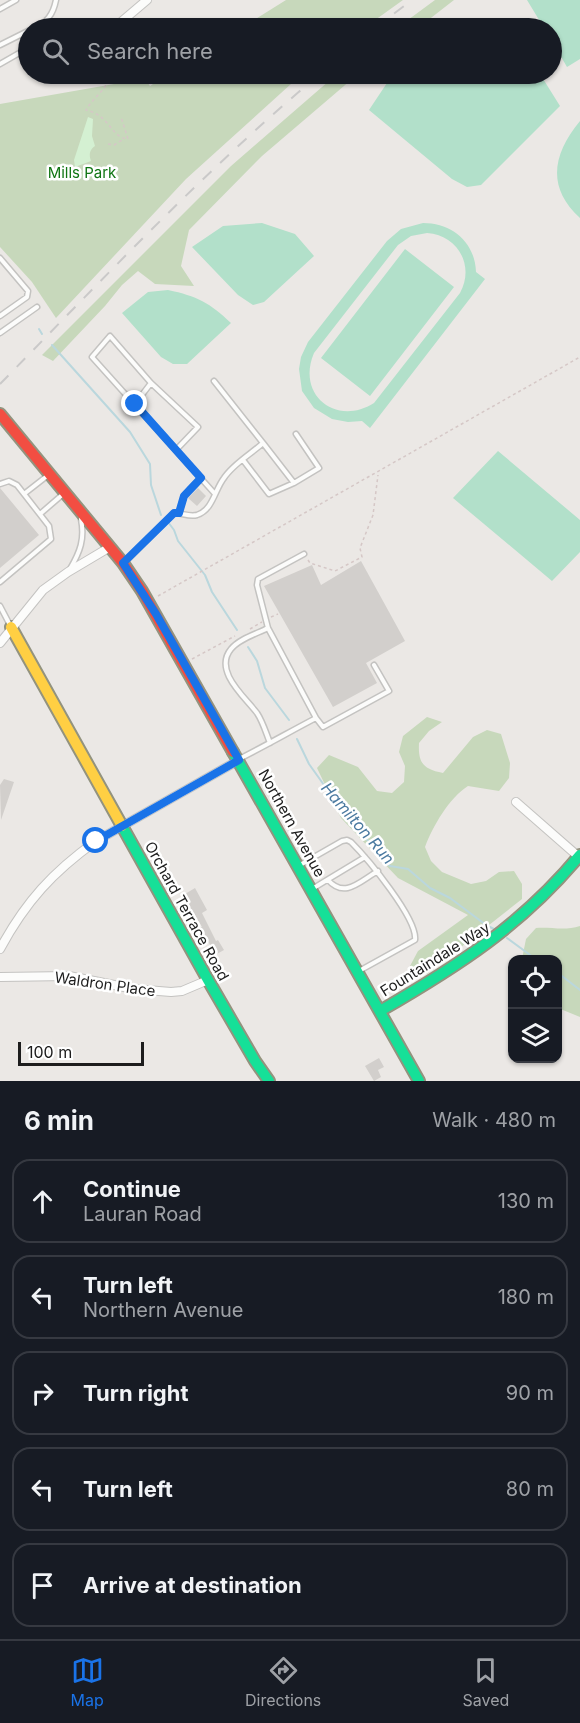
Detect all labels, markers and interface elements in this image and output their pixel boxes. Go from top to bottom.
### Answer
search box [18,18,562,84]
icon: search [39,35,72,68]
text: Search here [87,38,213,64]
park label: Mills Park [48,163,117,182]
route end [121,390,147,416]
street label: Northern Avenue [255,766,329,880]
water label: Hamilton Run [317,778,399,868]
route start [82,827,108,853]
street label: Orchard Terrace Road [141,838,233,984]
street label: Fountaindale Way [377,917,494,1000]
map controls [508,955,562,1063]
button: locate [508,955,562,1009]
street label: Waldron Place [53,968,157,1000]
button: layers [508,1009,562,1063]
scale bar [18,1039,144,1066]
text: 100 m [27,1042,72,1062]
text: 6 min [24,1105,94,1136]
text: Walk · 480 m [432,1108,556,1132]
text: Continue [83,1176,181,1202]
icon: ahead [26,1185,59,1218]
text: 130 m [498,1189,554,1213]
text: Lauran Road [83,1202,202,1226]
text: Turn left [83,1272,173,1298]
icon: left [26,1281,59,1314]
text: 180 m [498,1285,554,1309]
text: Northern Avenue [83,1298,243,1322]
icon: right [26,1377,59,1410]
text: Turn right [83,1380,189,1406]
text: 90 m [506,1381,554,1405]
icon: left [26,1473,59,1506]
text: Turn left [83,1476,173,1502]
text: 80 m [506,1477,554,1501]
icon: arrive [26,1569,59,1602]
text: Arrive at destination [83,1572,302,1598]
tab: Map [71,1654,104,1710]
tab: Directions [245,1654,321,1710]
tab: Saved [463,1654,509,1710]

